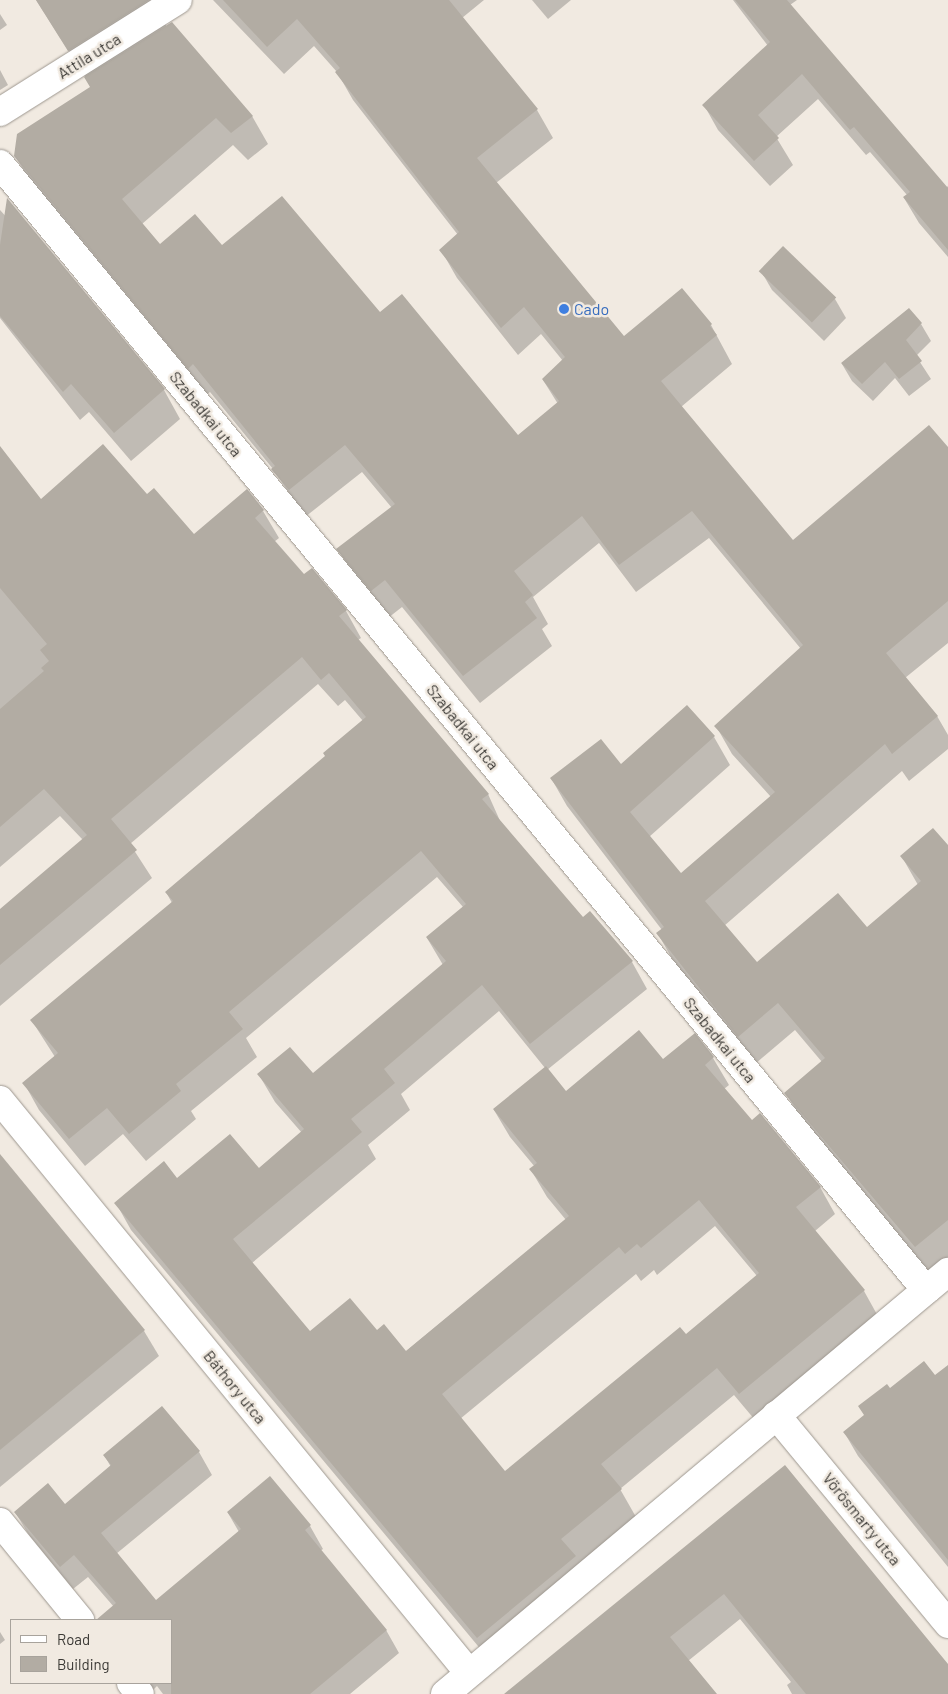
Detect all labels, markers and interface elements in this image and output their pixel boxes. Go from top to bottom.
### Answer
street label: Attila utca [54,29,124,83]
place label: Cado [574,299,609,319]
marker: Cado [558,303,570,315]
street label: Szabadkai utca [166,367,246,461]
street label: Szabadkai utca [423,680,503,774]
street label: Szabadkai utca [680,993,760,1087]
street label: Báthory utca [200,1347,270,1427]
street label: Vörösmarty utca [819,1469,905,1569]
legend [10,1619,172,1684]
text: Road [57,1630,90,1648]
text: Building [57,1655,110,1673]

